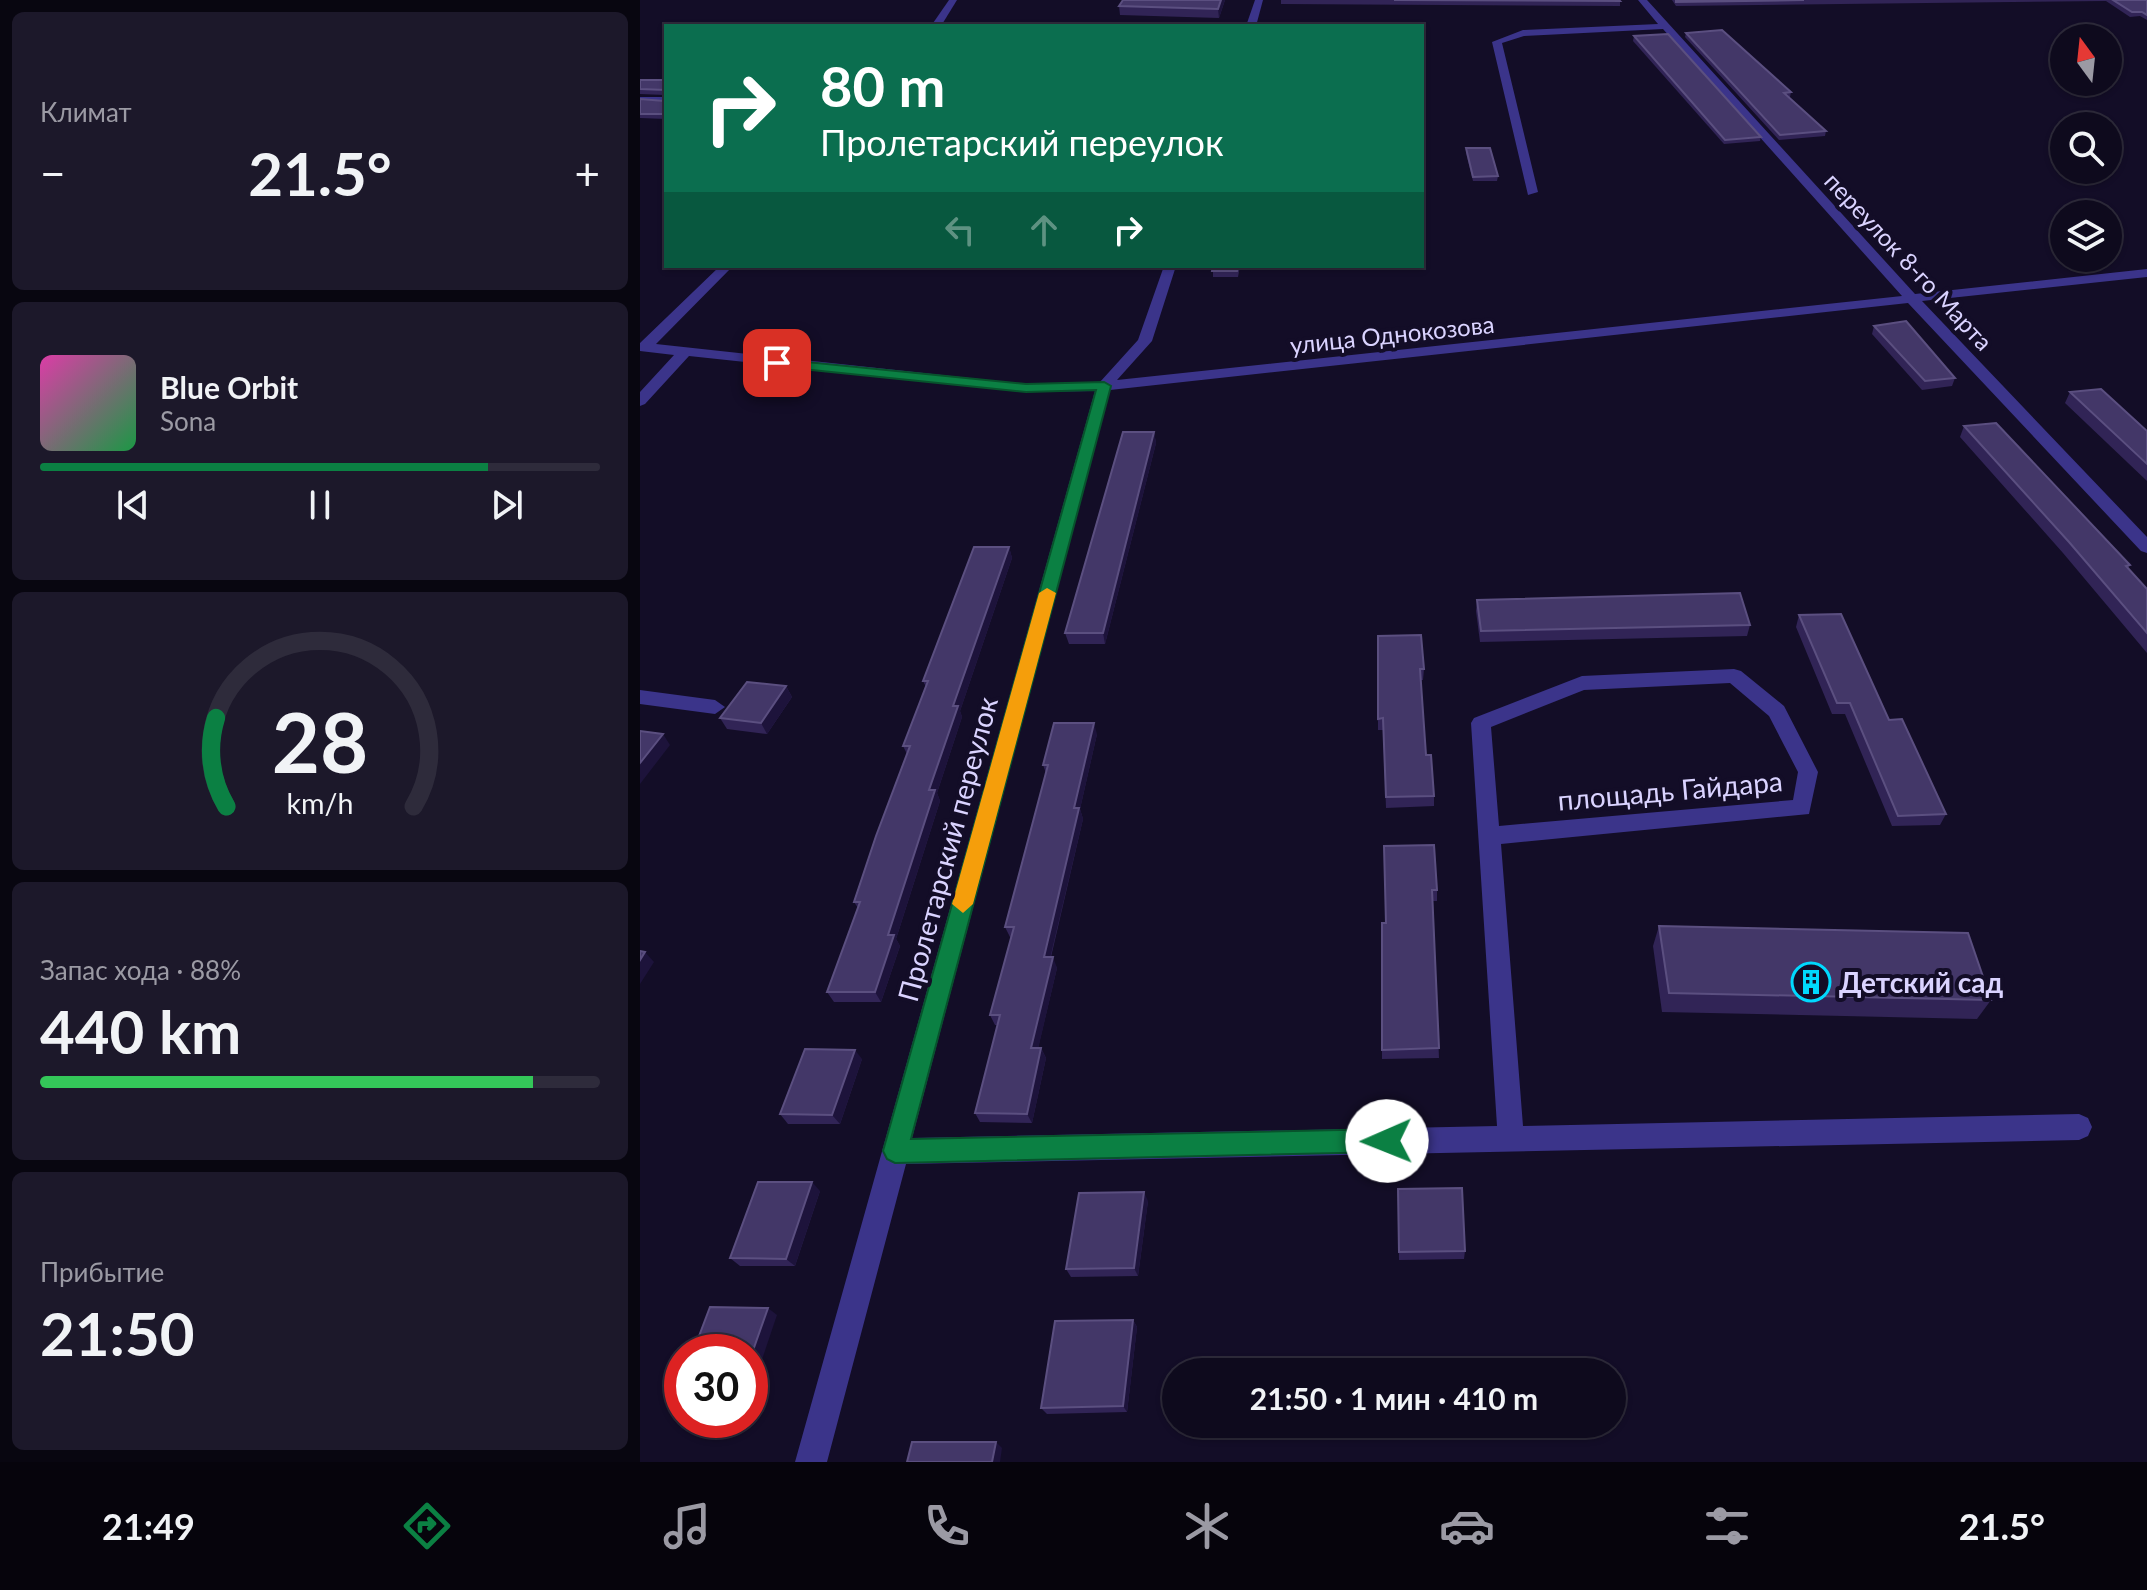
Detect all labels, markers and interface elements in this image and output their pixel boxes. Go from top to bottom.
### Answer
north arrow [2050,24,2122,96]
map controls [2050,24,2122,272]
text: 80 m [820,52,945,119]
icon: right [688,56,792,160]
text: Климат [40,96,132,128]
button: search [2050,112,2122,184]
text: Пролетарский переулок [820,120,1224,164]
text: 21.5° [248,137,392,209]
text: − [40,147,66,199]
text: + [574,147,600,199]
street label: переулок 8-го Марта [1819,166,1999,356]
button: layers [2050,200,2122,272]
icon: left [938,208,982,252]
icon: ahead [1022,208,1066,252]
icon: right [1106,208,1150,252]
street label: улица Однокозова [1288,309,1496,359]
pin [743,329,811,397]
icon: arrive [755,341,799,385]
text: Blue Orbit [160,369,298,405]
text: Sona [160,405,216,437]
icon: previous [111,483,155,527]
icon: pause [298,483,342,527]
icon: next [485,483,529,527]
text: 28 [272,691,368,791]
street label: Пролетарский переулок [890,693,1004,1005]
street label: площадь Гайдара [1556,763,1784,817]
text: km/h [287,786,353,820]
text: Запас хода · 88% [40,954,241,986]
building icon: Детский сад [1790,961,1832,1003]
place label: Детский сад [1839,965,2004,999]
text: 440 km [40,995,241,1067]
position arrow [1345,1099,1429,1183]
text: Прибытие [40,1256,164,1288]
text: 21:50 [40,1297,195,1369]
speed limit sign: 30 [664,1334,768,1438]
text: 21:50 · 1 мин · 410 m [1250,1380,1538,1416]
icon: directions [399,1498,455,1554]
icon: music [659,1498,715,1554]
icon: phone [919,1498,975,1554]
icon: climate [1179,1498,1235,1554]
icon: car [1439,1498,1495,1554]
icon: filters [1699,1498,1755,1554]
text: 21:49 [102,1504,195,1548]
text: 21.5° [1959,1504,2045,1548]

